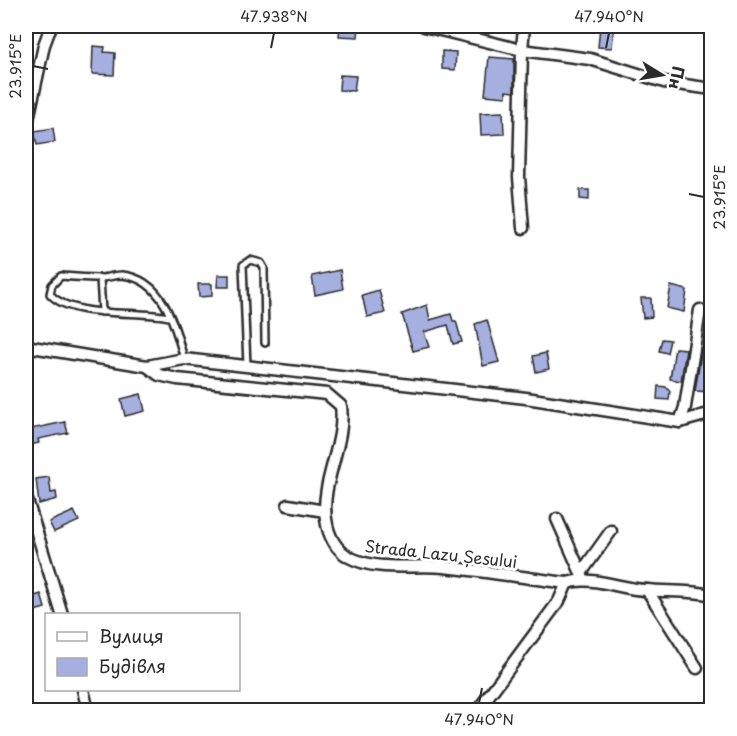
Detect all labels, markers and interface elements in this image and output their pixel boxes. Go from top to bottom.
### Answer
text: 47.938°N [240,4,308,27]
text: 47.940°N [574,4,644,27]
text: 23.915°E [3,34,26,98]
north arrow [632,45,692,105]
text: Пн [664,64,692,92]
text: 23.915°E [707,165,730,229]
street label: Strada Lazu Șesului [364,533,518,573]
legend [45,613,240,691]
text: Вулиця [99,622,164,649]
text: Будівля [99,652,166,679]
text: 47.940°N [444,707,514,730]

